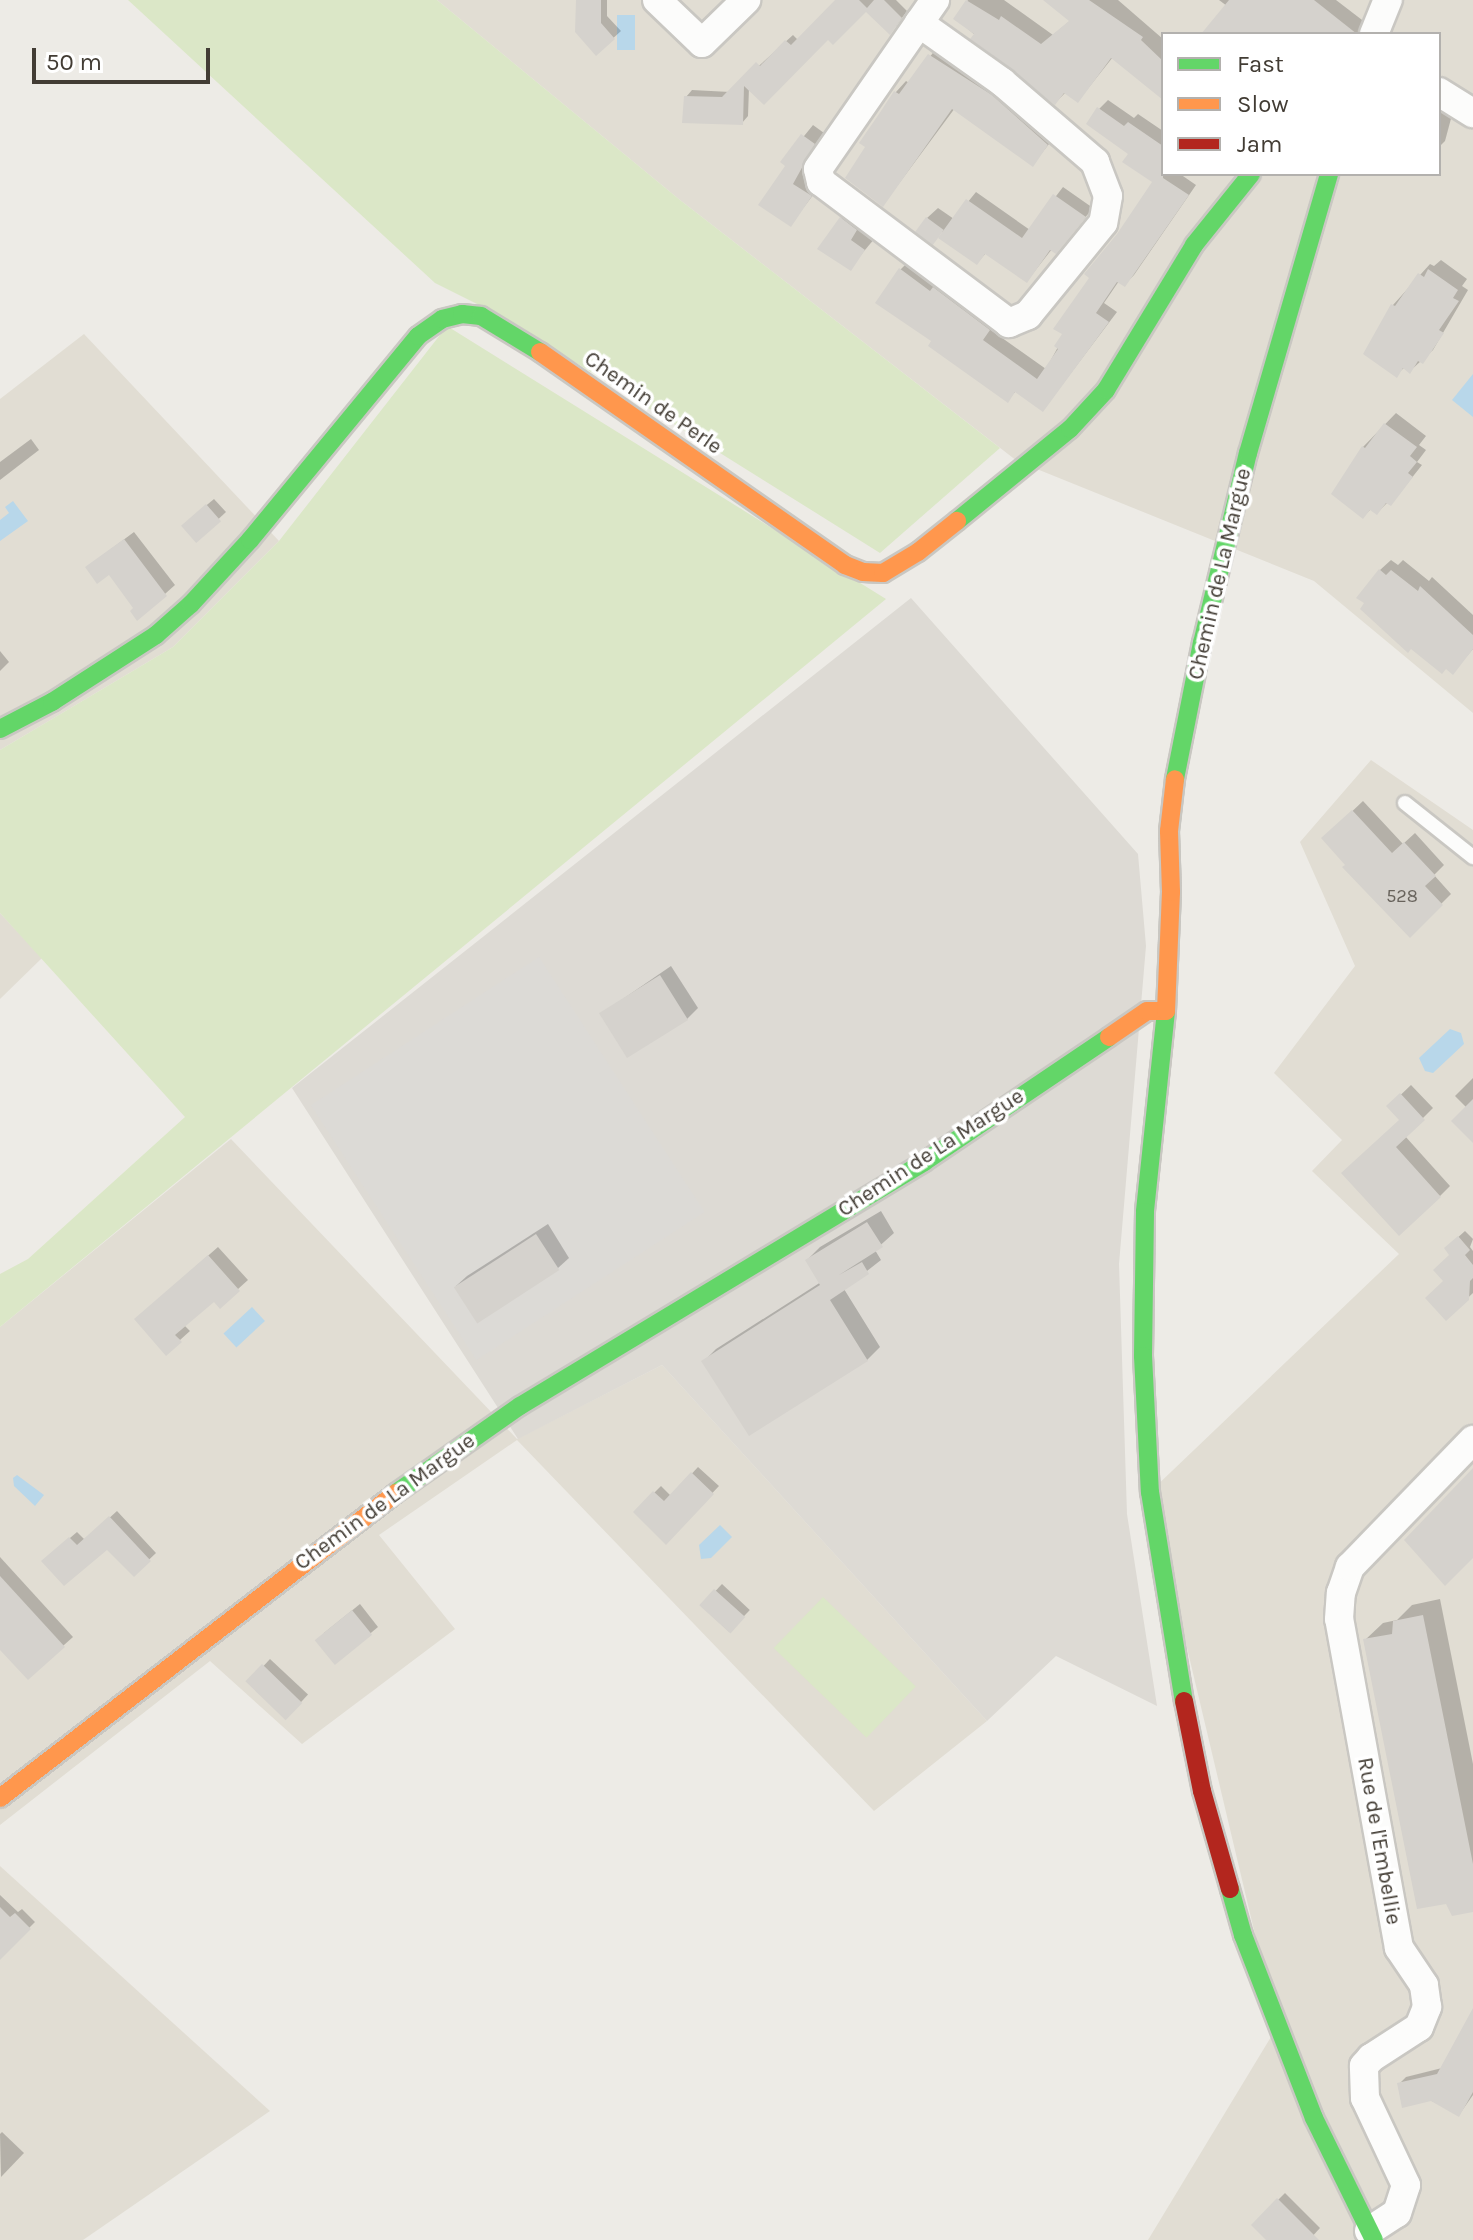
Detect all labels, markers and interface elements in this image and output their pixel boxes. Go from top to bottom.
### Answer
scale bar [36,32,214,82]
legend [1161,32,1441,176]
text: 50 m [46,48,102,76]
text: Fast [1237,50,1284,78]
text: Slow [1237,90,1289,118]
text: Jam [1237,130,1282,158]
street label: Chemin de Perle [579,346,727,460]
street label: Chemin de La Margue [1183,466,1257,682]
house number: 528 [1386,885,1418,907]
street label: Chemin de La Margue [833,1083,1029,1223]
street label: Chemin de La Margue [290,1428,480,1576]
street label: Rue de l'Embellie [1351,1755,1407,1927]

